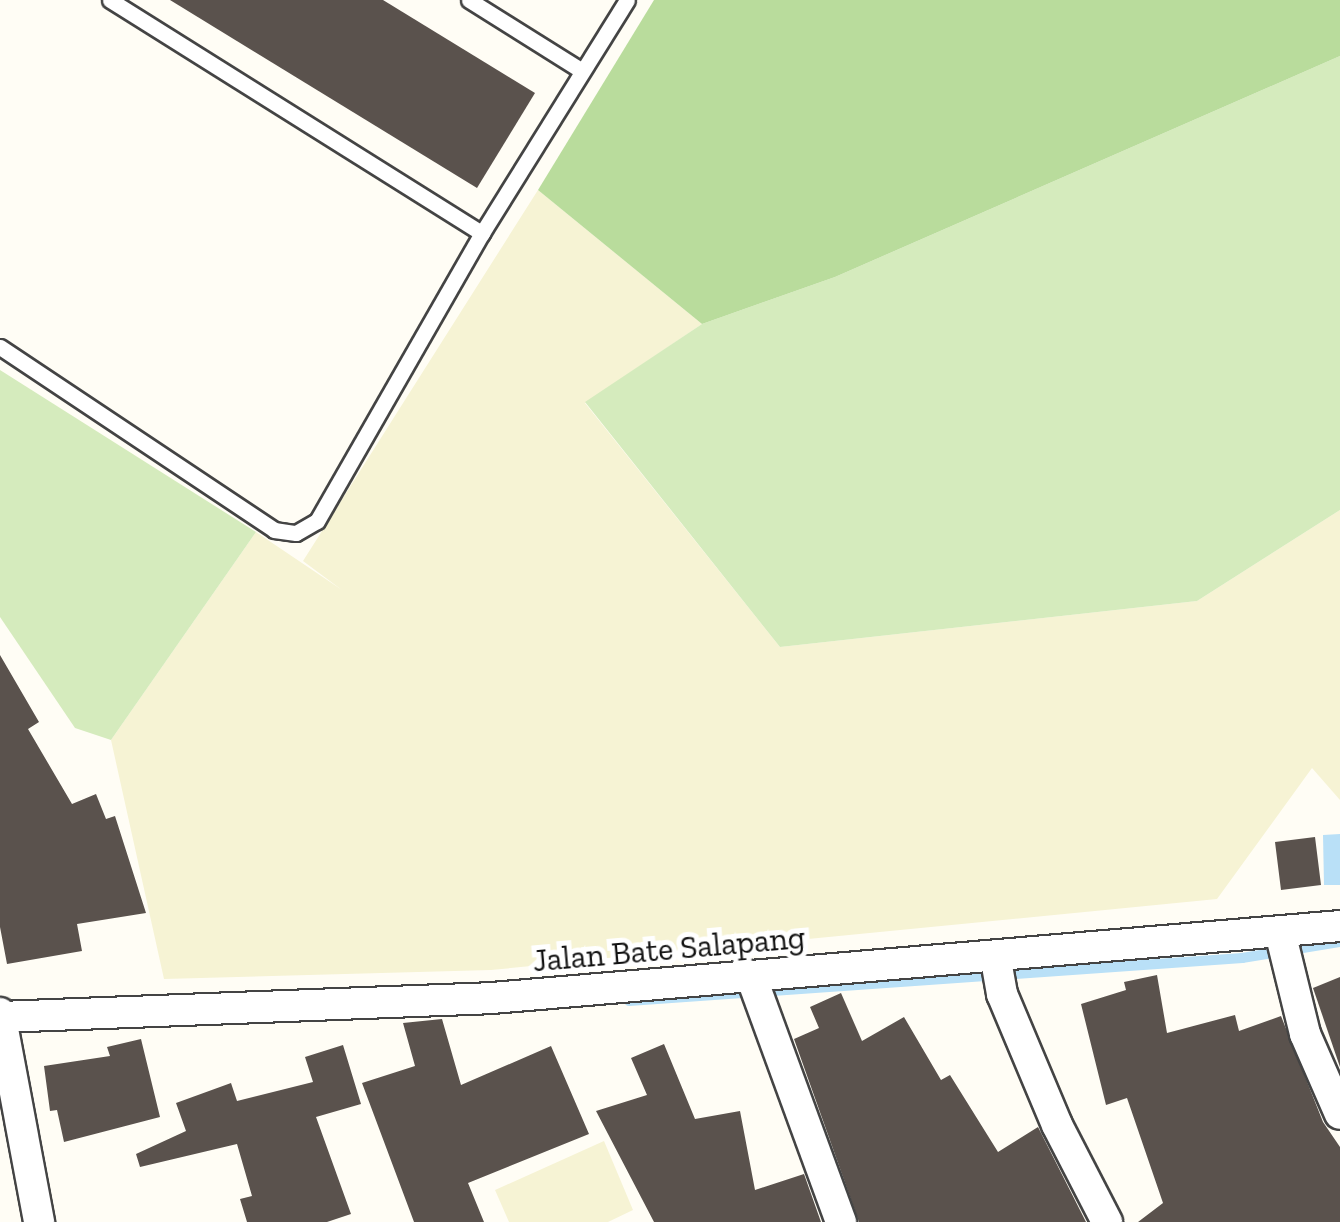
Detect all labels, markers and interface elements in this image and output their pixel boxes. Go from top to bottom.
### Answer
street label: Jalan Bate Salapang [531,918,807,980]

